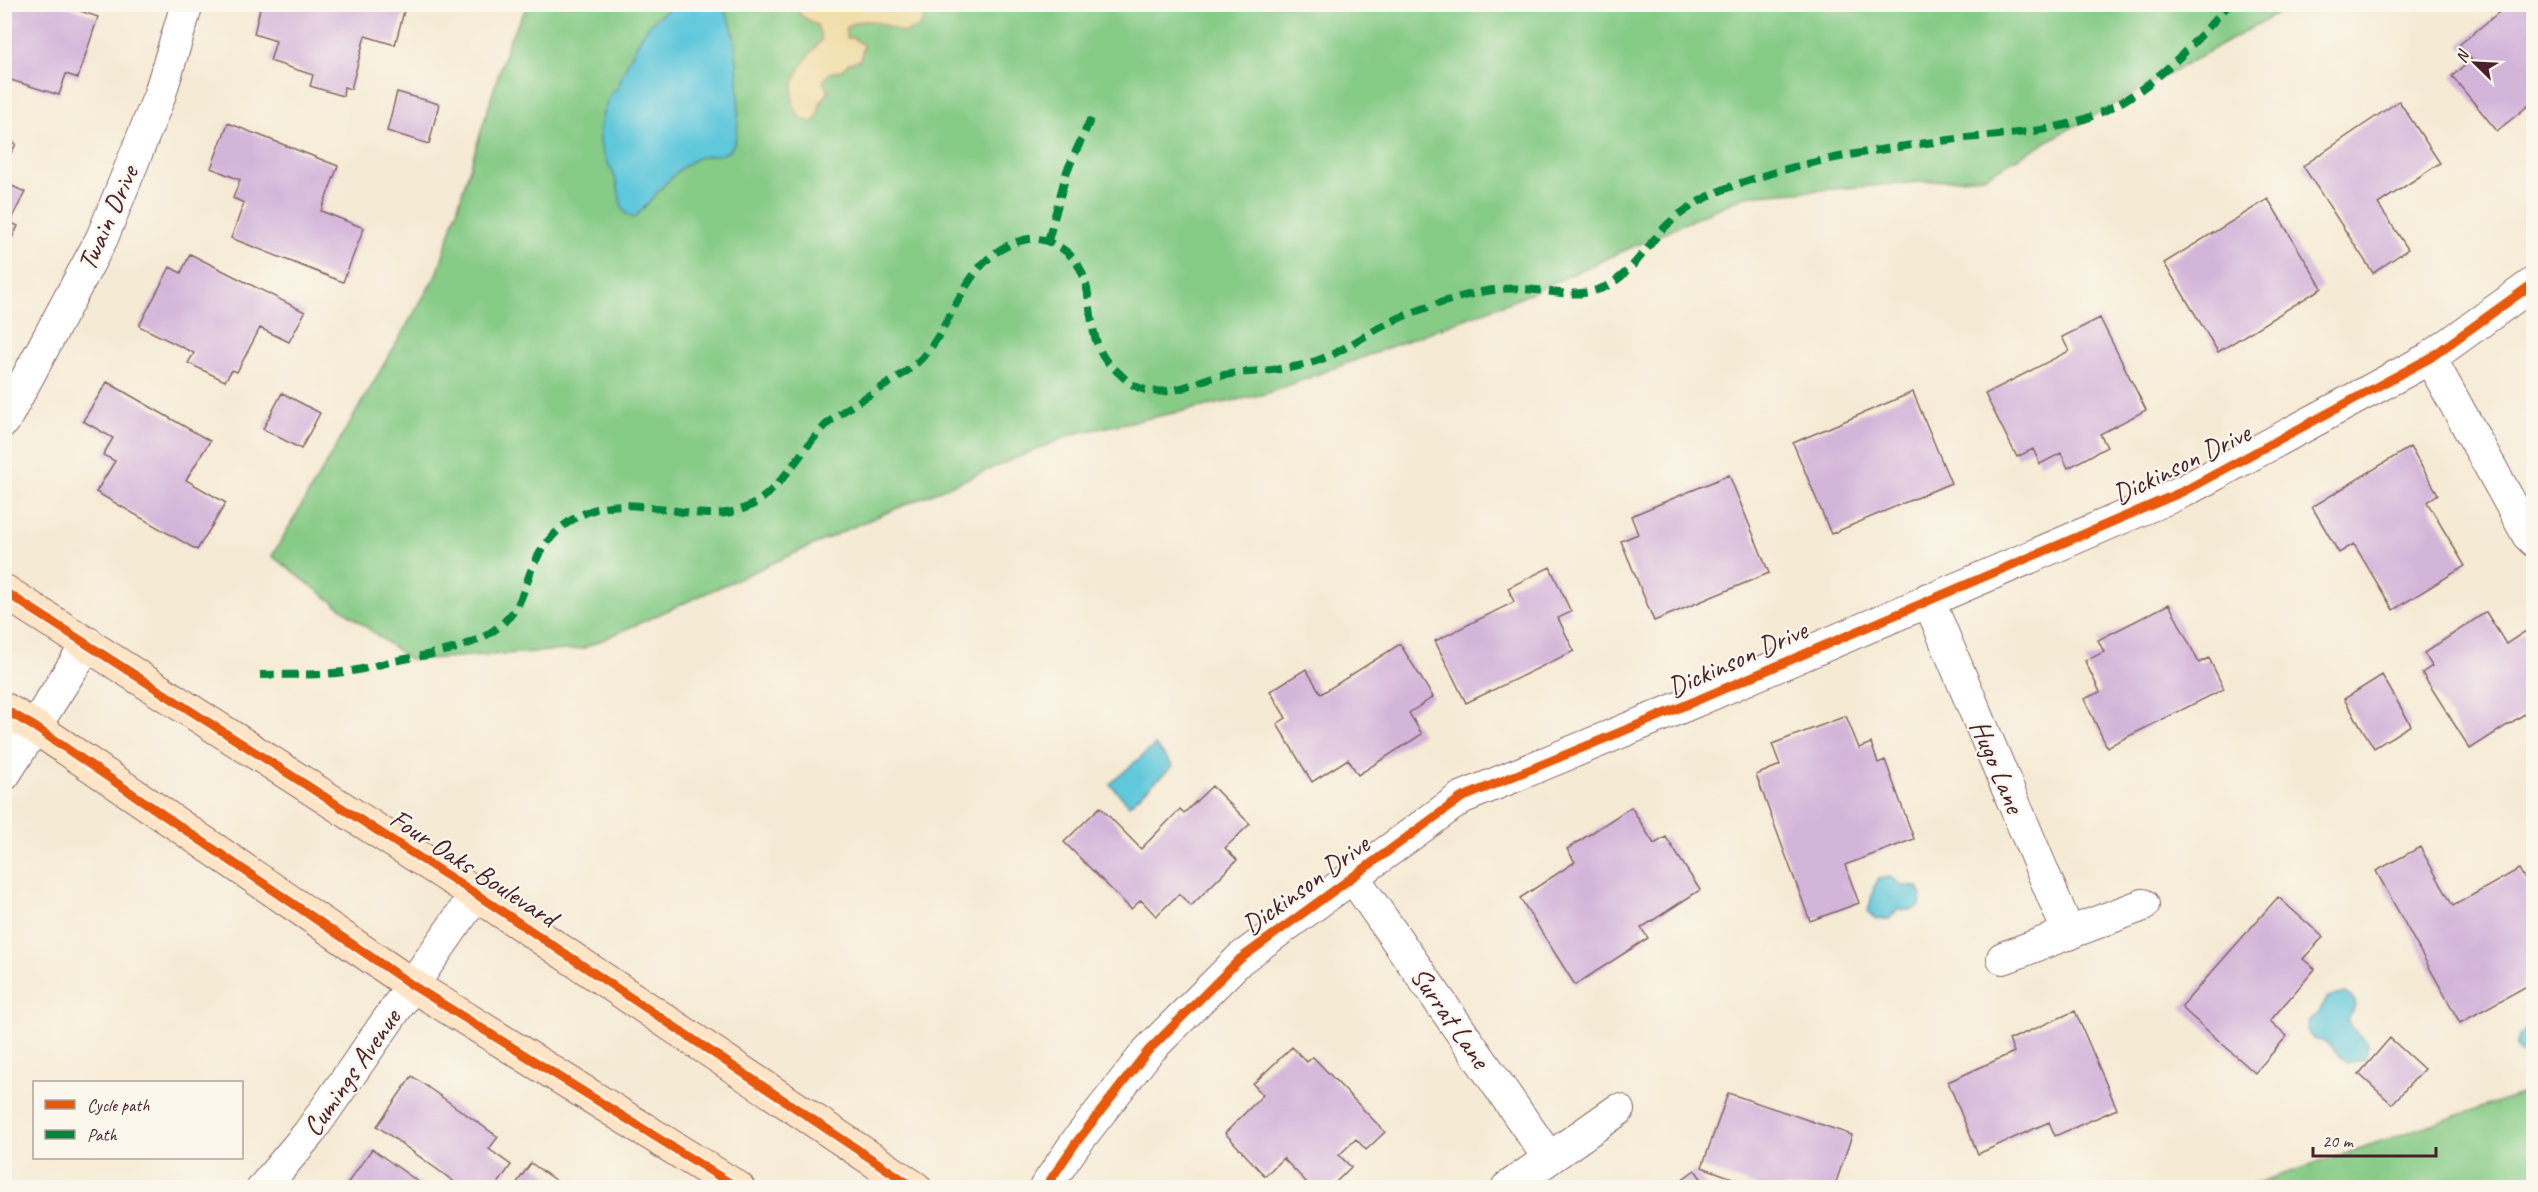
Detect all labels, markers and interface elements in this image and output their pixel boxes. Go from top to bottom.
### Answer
north arrow [2445,33,2505,93]
text: N [2451,46,2475,66]
street label: Twain Drive [69,159,147,276]
street label: Dickinson Drive [2107,414,2257,512]
street label: Dickinson Drive [1662,611,1814,705]
street label: Hugo Lane [1962,714,2034,820]
street label: Four Oaks Boulevard [384,800,567,937]
street label: Dickinson Drive [1235,825,1377,942]
street label: Surrat Lane [1403,960,1499,1076]
street label: Cumings Avenue [295,1000,409,1143]
legend [33,1081,243,1159]
text: Cycle path [87,1094,150,1116]
scale bar [2313,1120,2436,1158]
text: Path [87,1124,117,1146]
text: 20 m [2322,1130,2355,1152]

